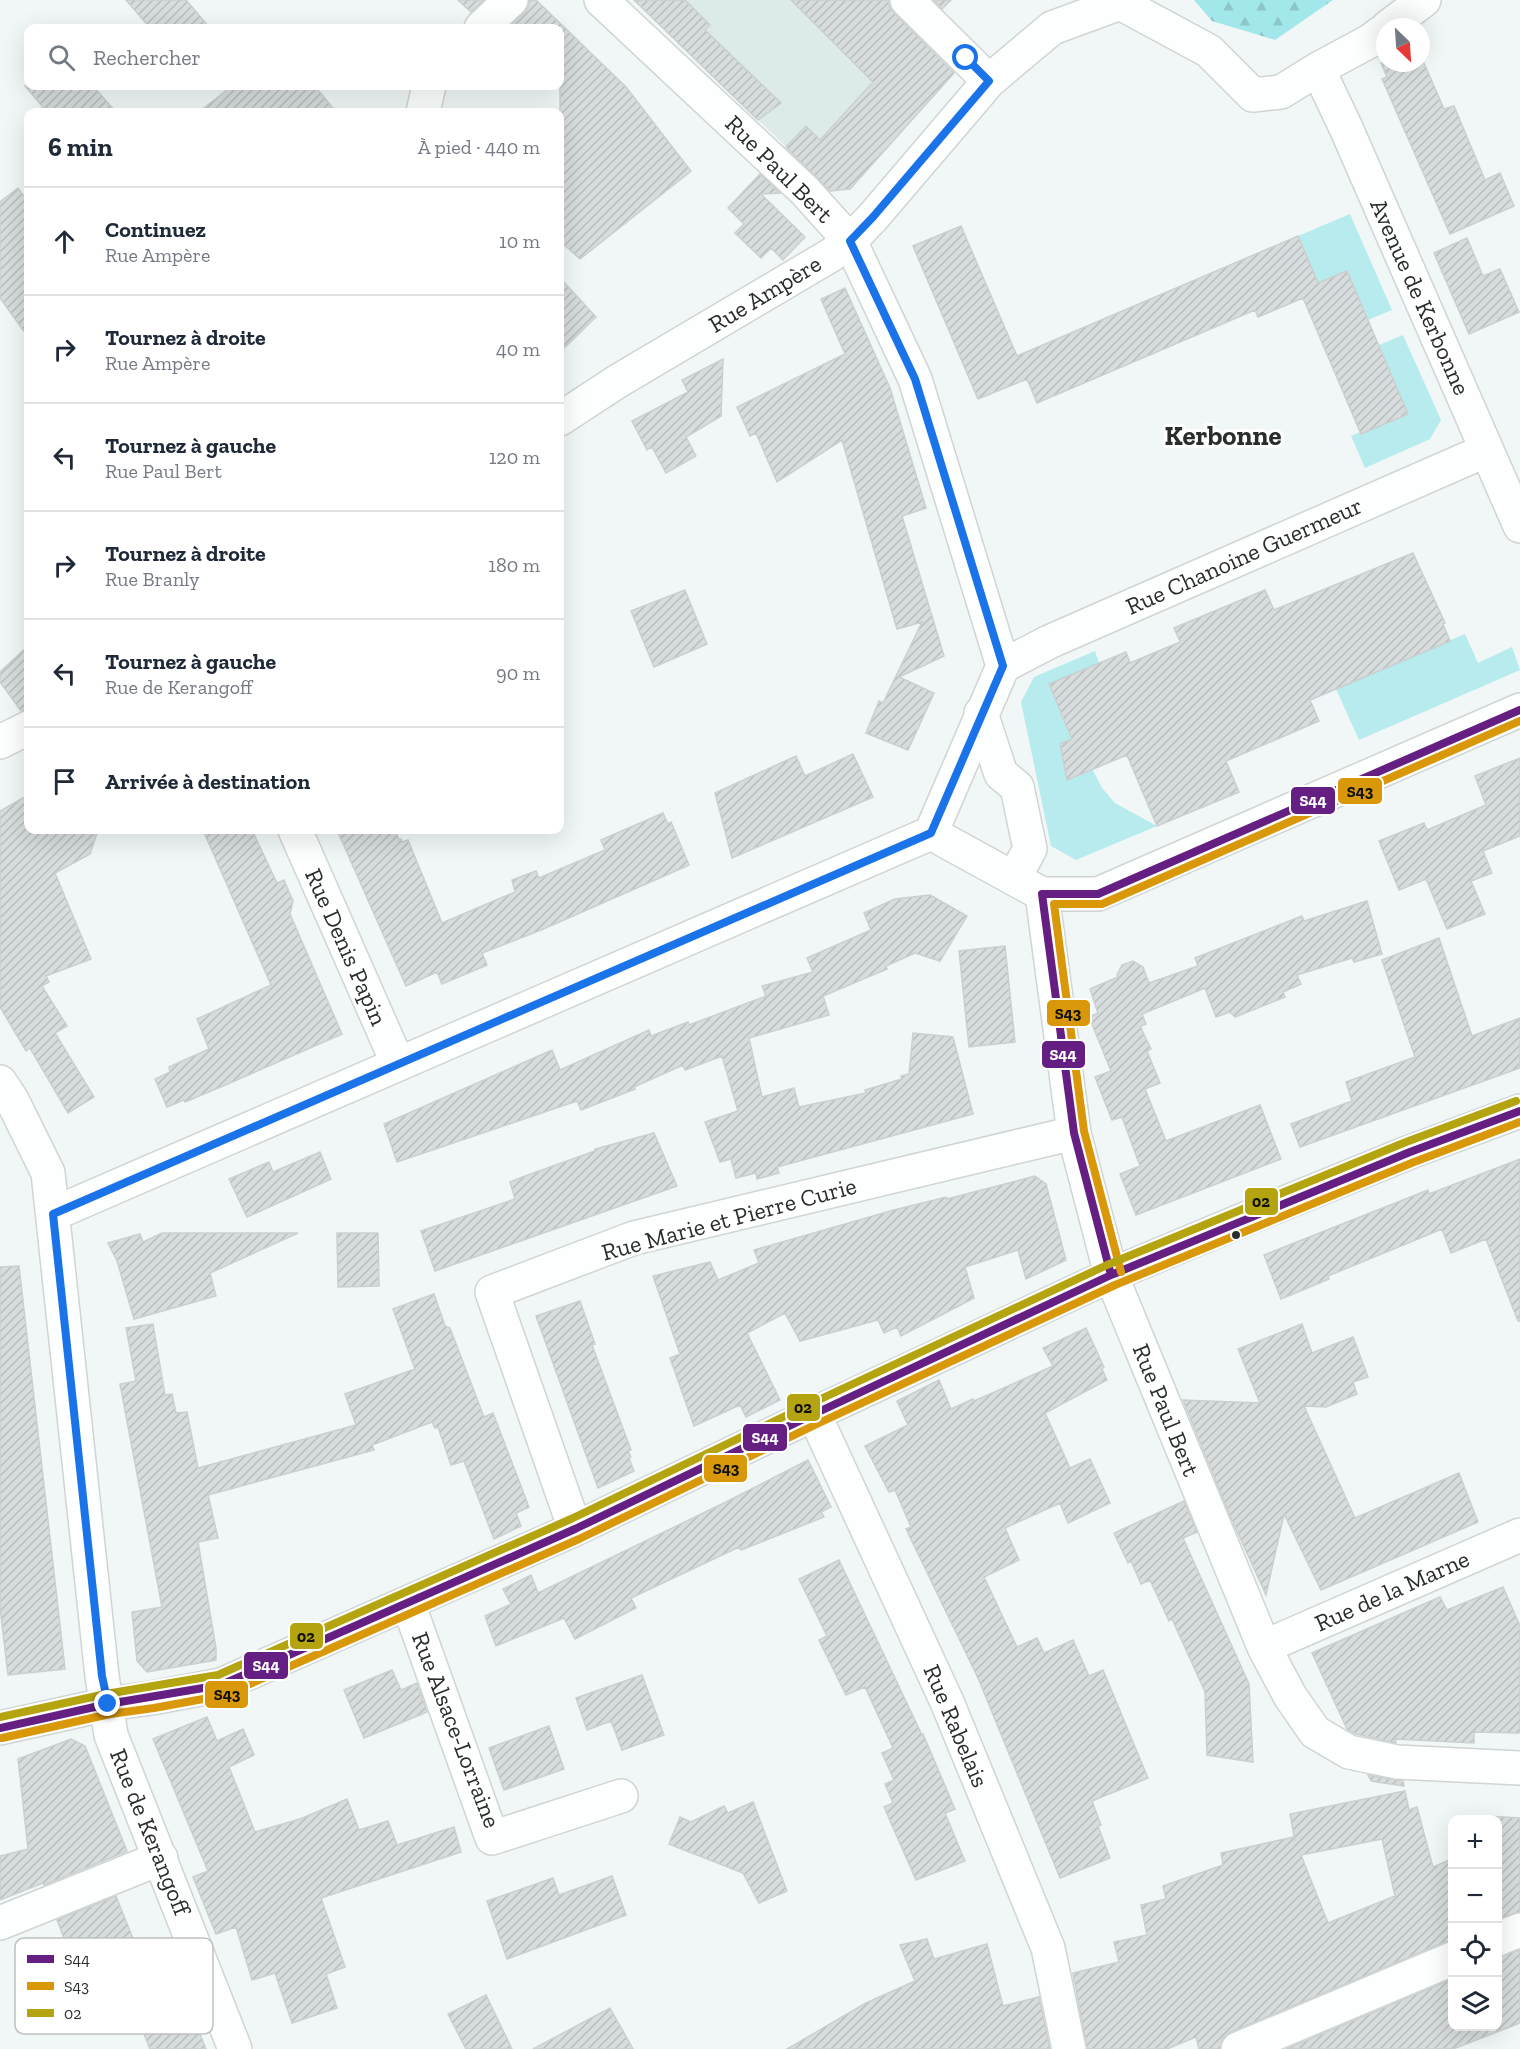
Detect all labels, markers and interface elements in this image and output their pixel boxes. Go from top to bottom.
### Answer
north arrow [1376,18,1430,72]
search box [24,24,564,90]
icon: search [45,41,78,74]
text: Rechercher [93,44,201,71]
route start [952,44,978,70]
street label: Rue Paul Bert [720,109,839,229]
text: 6 min [48,131,113,163]
text: À pied · 440 m [418,135,540,159]
street label: Avenue de Kerbonne [1364,194,1477,399]
text: Continuez [105,216,206,243]
icon: ahead [48,225,81,258]
text: 10 m [499,229,540,253]
text: Rue Ampère [105,243,210,267]
street label: Rue Ampère [703,249,826,339]
text: Tournez à droite [105,324,266,351]
icon: right [48,333,81,366]
text: 40 m [496,337,540,361]
text: Rue Ampère [105,351,210,375]
district label: Kerbonne [1165,420,1281,452]
text: Tournez à gauche [105,432,276,459]
icon: left [48,441,81,474]
text: 120 m [489,445,540,469]
text: Rue Paul Bert [105,459,222,483]
street label: Rue Chanoine Guermeur [1121,490,1367,621]
text: Tournez à droite [105,540,266,567]
icon: right [48,549,81,582]
text: 180 m [488,553,540,577]
text: Rue Branly [105,567,199,591]
text: Tournez à gauche [105,648,276,675]
icon: left [48,657,81,690]
text: 90 m [496,661,540,685]
text: Rue de Kerangoff [105,675,252,699]
icon: arrive [48,765,81,798]
text: Arrivée à destination [105,768,310,795]
line badge: S43 [1337,777,1383,805]
text: S43 [1347,782,1374,801]
line badge: S44 [1290,786,1336,815]
text: S44 [1299,791,1327,810]
street label: Rue Denis Papin [299,864,394,1030]
line badge: S43 [1046,999,1091,1027]
text: S43 [1055,1004,1082,1023]
line badge: S44 [1041,1040,1086,1069]
text: S44 [1049,1045,1077,1064]
street label: Rue Marie et Pierre Curie [598,1171,859,1266]
line badge: 02 [1244,1187,1279,1216]
text: 02 [1252,1192,1270,1211]
unlabelled marker [1230,1229,1242,1241]
street label: Rue Paul Bert [1127,1339,1206,1480]
line badge: 02 [786,1393,821,1422]
text: 02 [794,1398,812,1417]
line badge: S44 [742,1423,788,1452]
text: S44 [751,1428,779,1447]
line badge: S43 [703,1454,748,1483]
text: S43 [713,1459,740,1478]
street label: Rue de la Marne [1310,1544,1474,1638]
line badge: 02 [289,1622,324,1650]
text: 02 [297,1627,315,1646]
street label: Rue Alsace-Lorraine [406,1628,507,1832]
line badge: S44 [243,1651,289,1680]
text: S44 [252,1656,280,1675]
street label: Rue Rabelais [918,1660,995,1792]
line badge: S43 [204,1680,249,1709]
text: S43 [214,1685,241,1704]
route end [94,1690,120,1716]
street label: Rue de Kerangoff [104,1744,198,1921]
map controls [1448,1815,1502,2031]
button: + [1448,1815,1502,1869]
button: − [1448,1869,1502,1923]
button: locate [1448,1923,1502,1977]
legend [15,1938,213,2034]
text: S44 [64,1950,90,1969]
text: S43 [64,1977,89,1996]
button: layers [1448,1977,1502,2031]
text: 02 [64,2004,81,2023]

